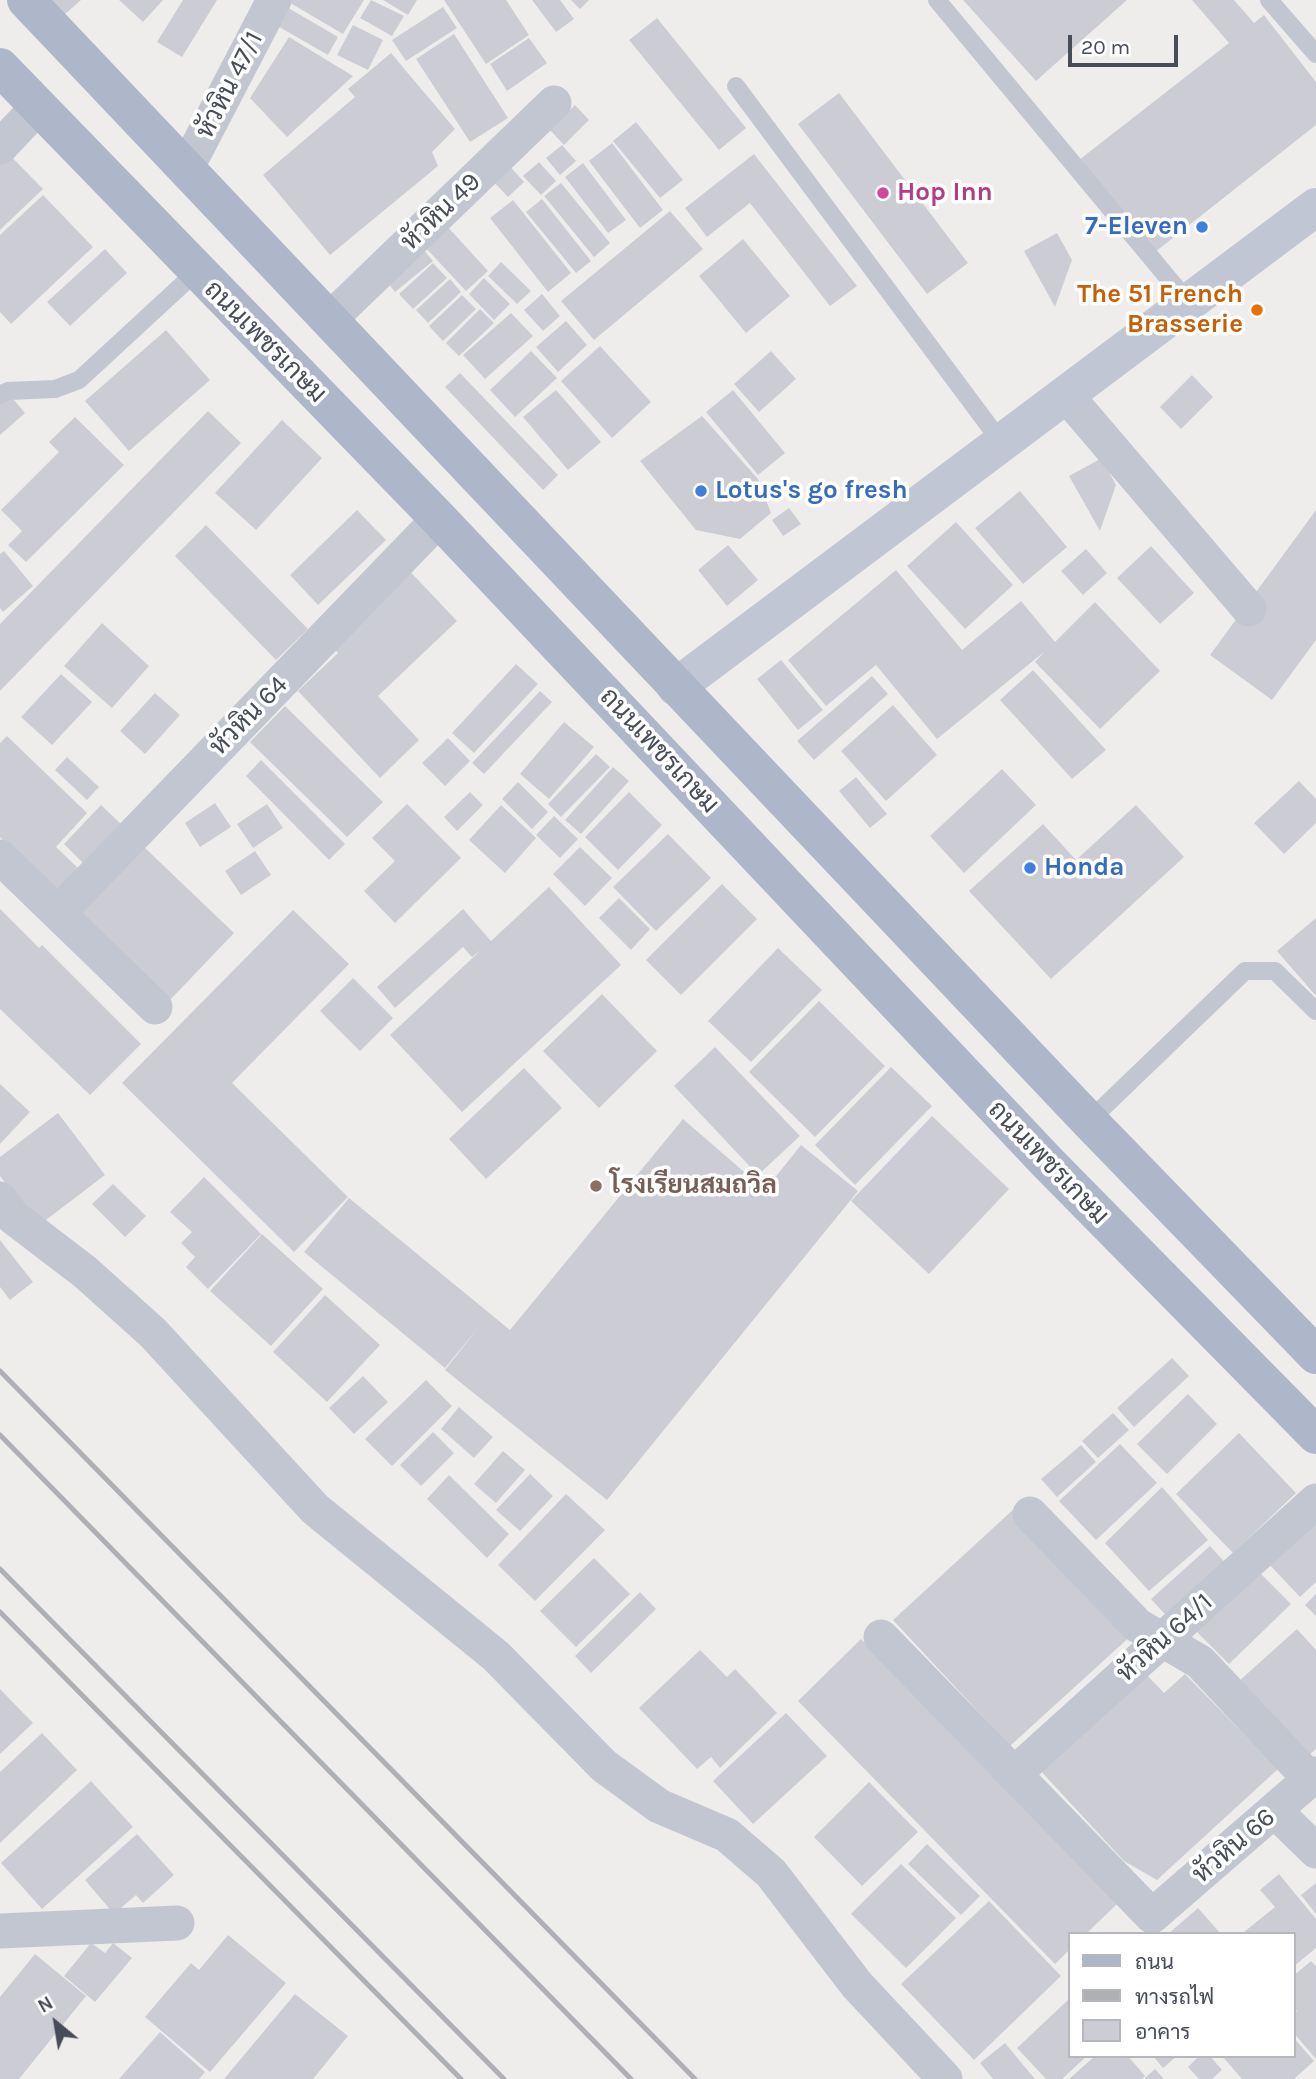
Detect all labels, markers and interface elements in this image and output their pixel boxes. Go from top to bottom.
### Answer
scale bar [1071,21,1181,65]
street label: หัวหิน 47/1 [190,26,270,144]
text: 20 m [1081,35,1130,59]
street label: หัวหิน 49 [395,166,487,258]
place label: Hop Inn [897,177,993,209]
marker: Hop Inn [875,185,891,201]
place label: 7-Eleven [1085,211,1188,243]
marker: 7-Eleven [1194,219,1210,235]
street label: ถนนเพชรเกษม [197,274,333,410]
place label: The 51 French Brasserie [1077,279,1243,340]
marker: The 51 French Brasserie [1249,302,1265,318]
place label: Lotus's go fresh [715,475,908,507]
marker: Lotus's go fresh [693,483,709,499]
street label: หัวหิน 64 [204,670,294,762]
street label: ถนนเพชรเกษม [593,682,725,820]
place label: Honda [1044,852,1124,884]
marker: Honda [1022,860,1038,876]
street label: ถนนเพชรเกษม [981,1095,1115,1231]
place label: โรงเรียนสมถวิล [610,1170,777,1202]
marker: โรงเรียนสมถวิล [588,1178,604,1194]
street label: หัวหิน 64/1 [1111,1587,1219,1689]
street label: หัวหิน 66 [1186,1802,1282,1890]
legend [1068,1932,1295,2058]
text: ถนน [1135,1950,1174,1974]
text: ทางรถไฟ [1135,1985,1214,2009]
north arrow [21,1988,91,2058]
text: N [34,1992,57,2018]
text: อาคาร [1135,2020,1191,2044]

